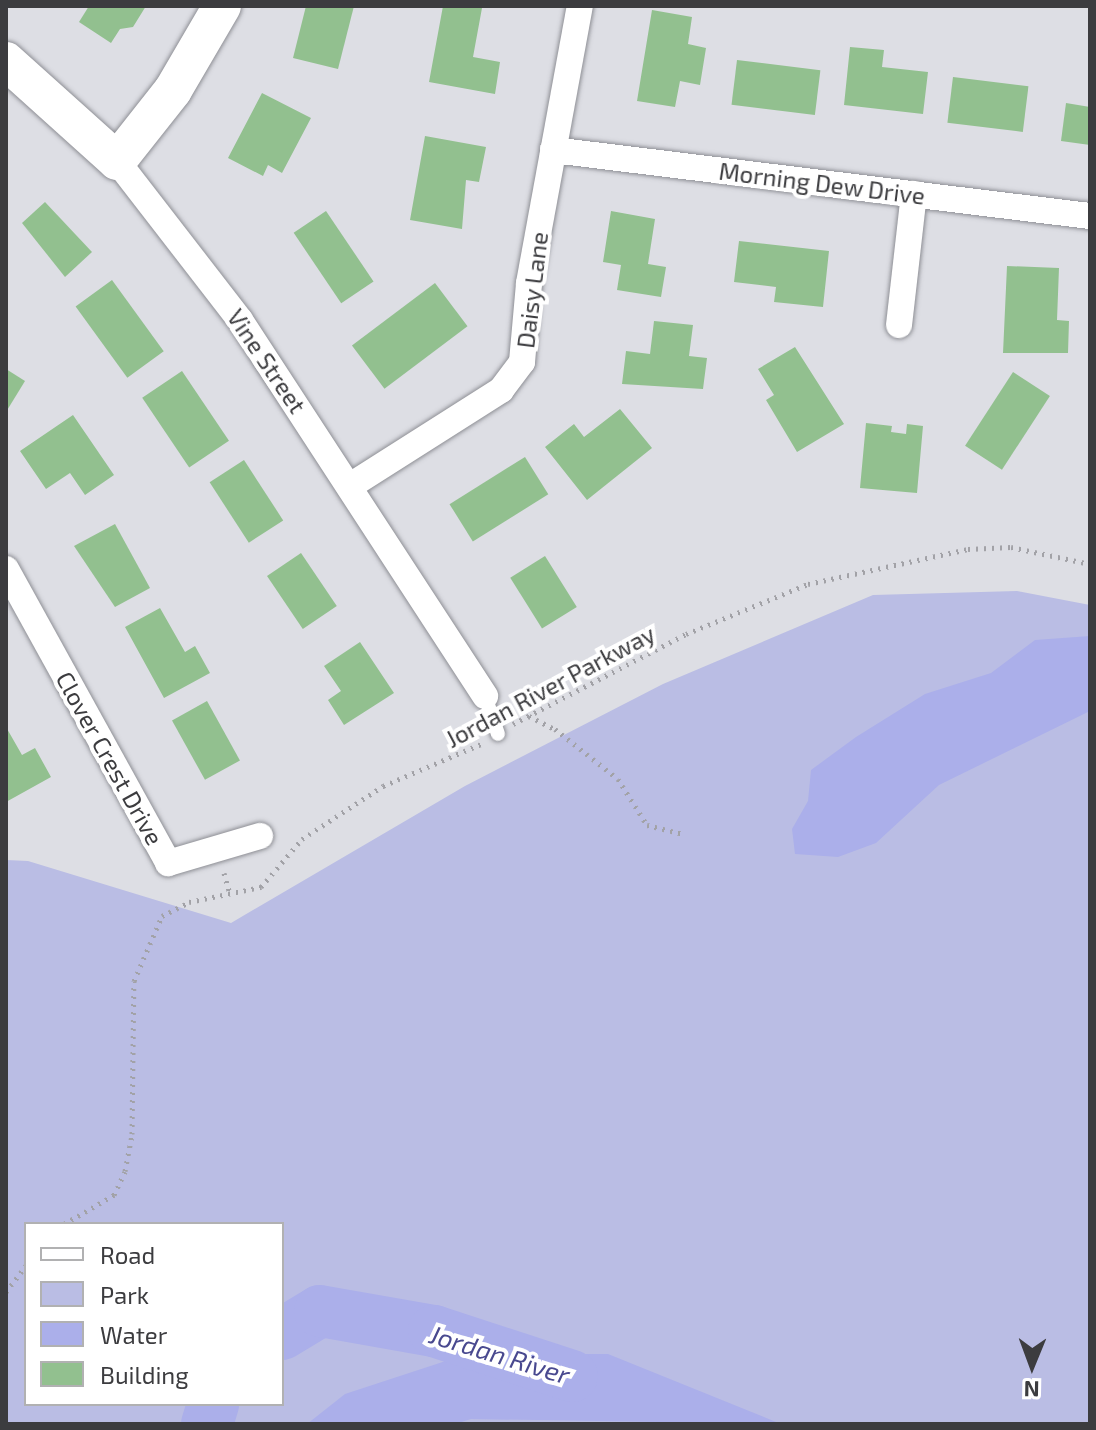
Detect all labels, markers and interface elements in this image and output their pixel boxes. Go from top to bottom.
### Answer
street label: Morning Dew Drive [717,156,927,210]
street label: Daisy Lane [511,230,553,350]
street label: Vine Street [222,303,312,419]
street label: Jordan River Parkway [440,619,660,753]
street label: Clover Crest Drive [50,666,170,850]
legend [24,1222,284,1406]
text: Road [100,1240,155,1269]
text: Park [100,1280,149,1309]
water label: Jordan River [426,1318,574,1390]
text: Water [100,1320,167,1349]
north arrow [992,1326,1072,1406]
text: Building [100,1360,189,1389]
text: N [1023,1377,1040,1403]

